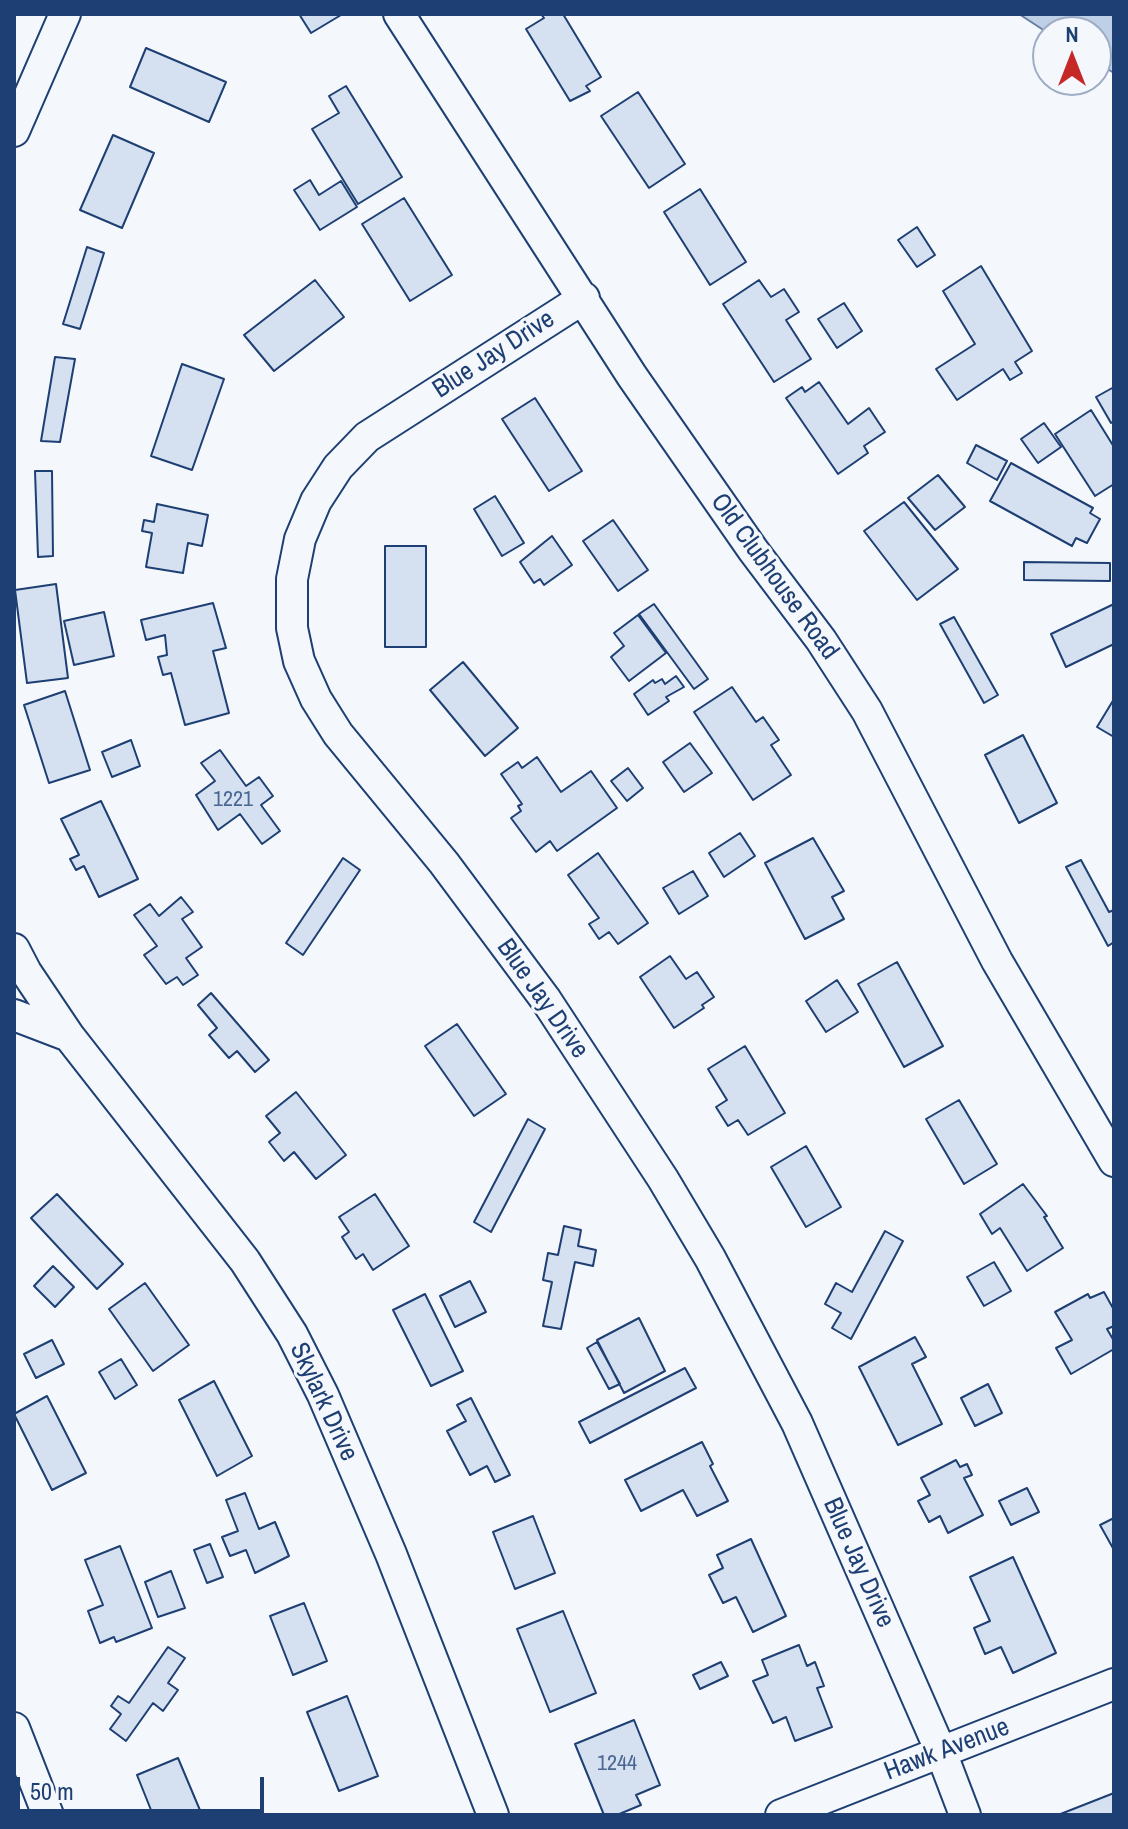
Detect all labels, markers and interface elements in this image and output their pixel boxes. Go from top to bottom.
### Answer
north arrow [1032,16,1112,96]
text: N [1065,19,1079,49]
street label: Blue Jay Drive [427,304,561,406]
street label: Old Clubhouse Road [703,488,845,666]
house number: 1221 [213,787,253,813]
street label: Blue Jay Drive [489,933,595,1065]
street label: Skylark Drive [282,1338,364,1466]
street label: Blue Jay Drive [816,1493,900,1633]
street label: Hawk Avenue [880,1712,1014,1788]
house number: 1244 [597,1751,637,1777]
scale bar [20,1761,268,1811]
text: 50 m [30,1775,74,1807]

